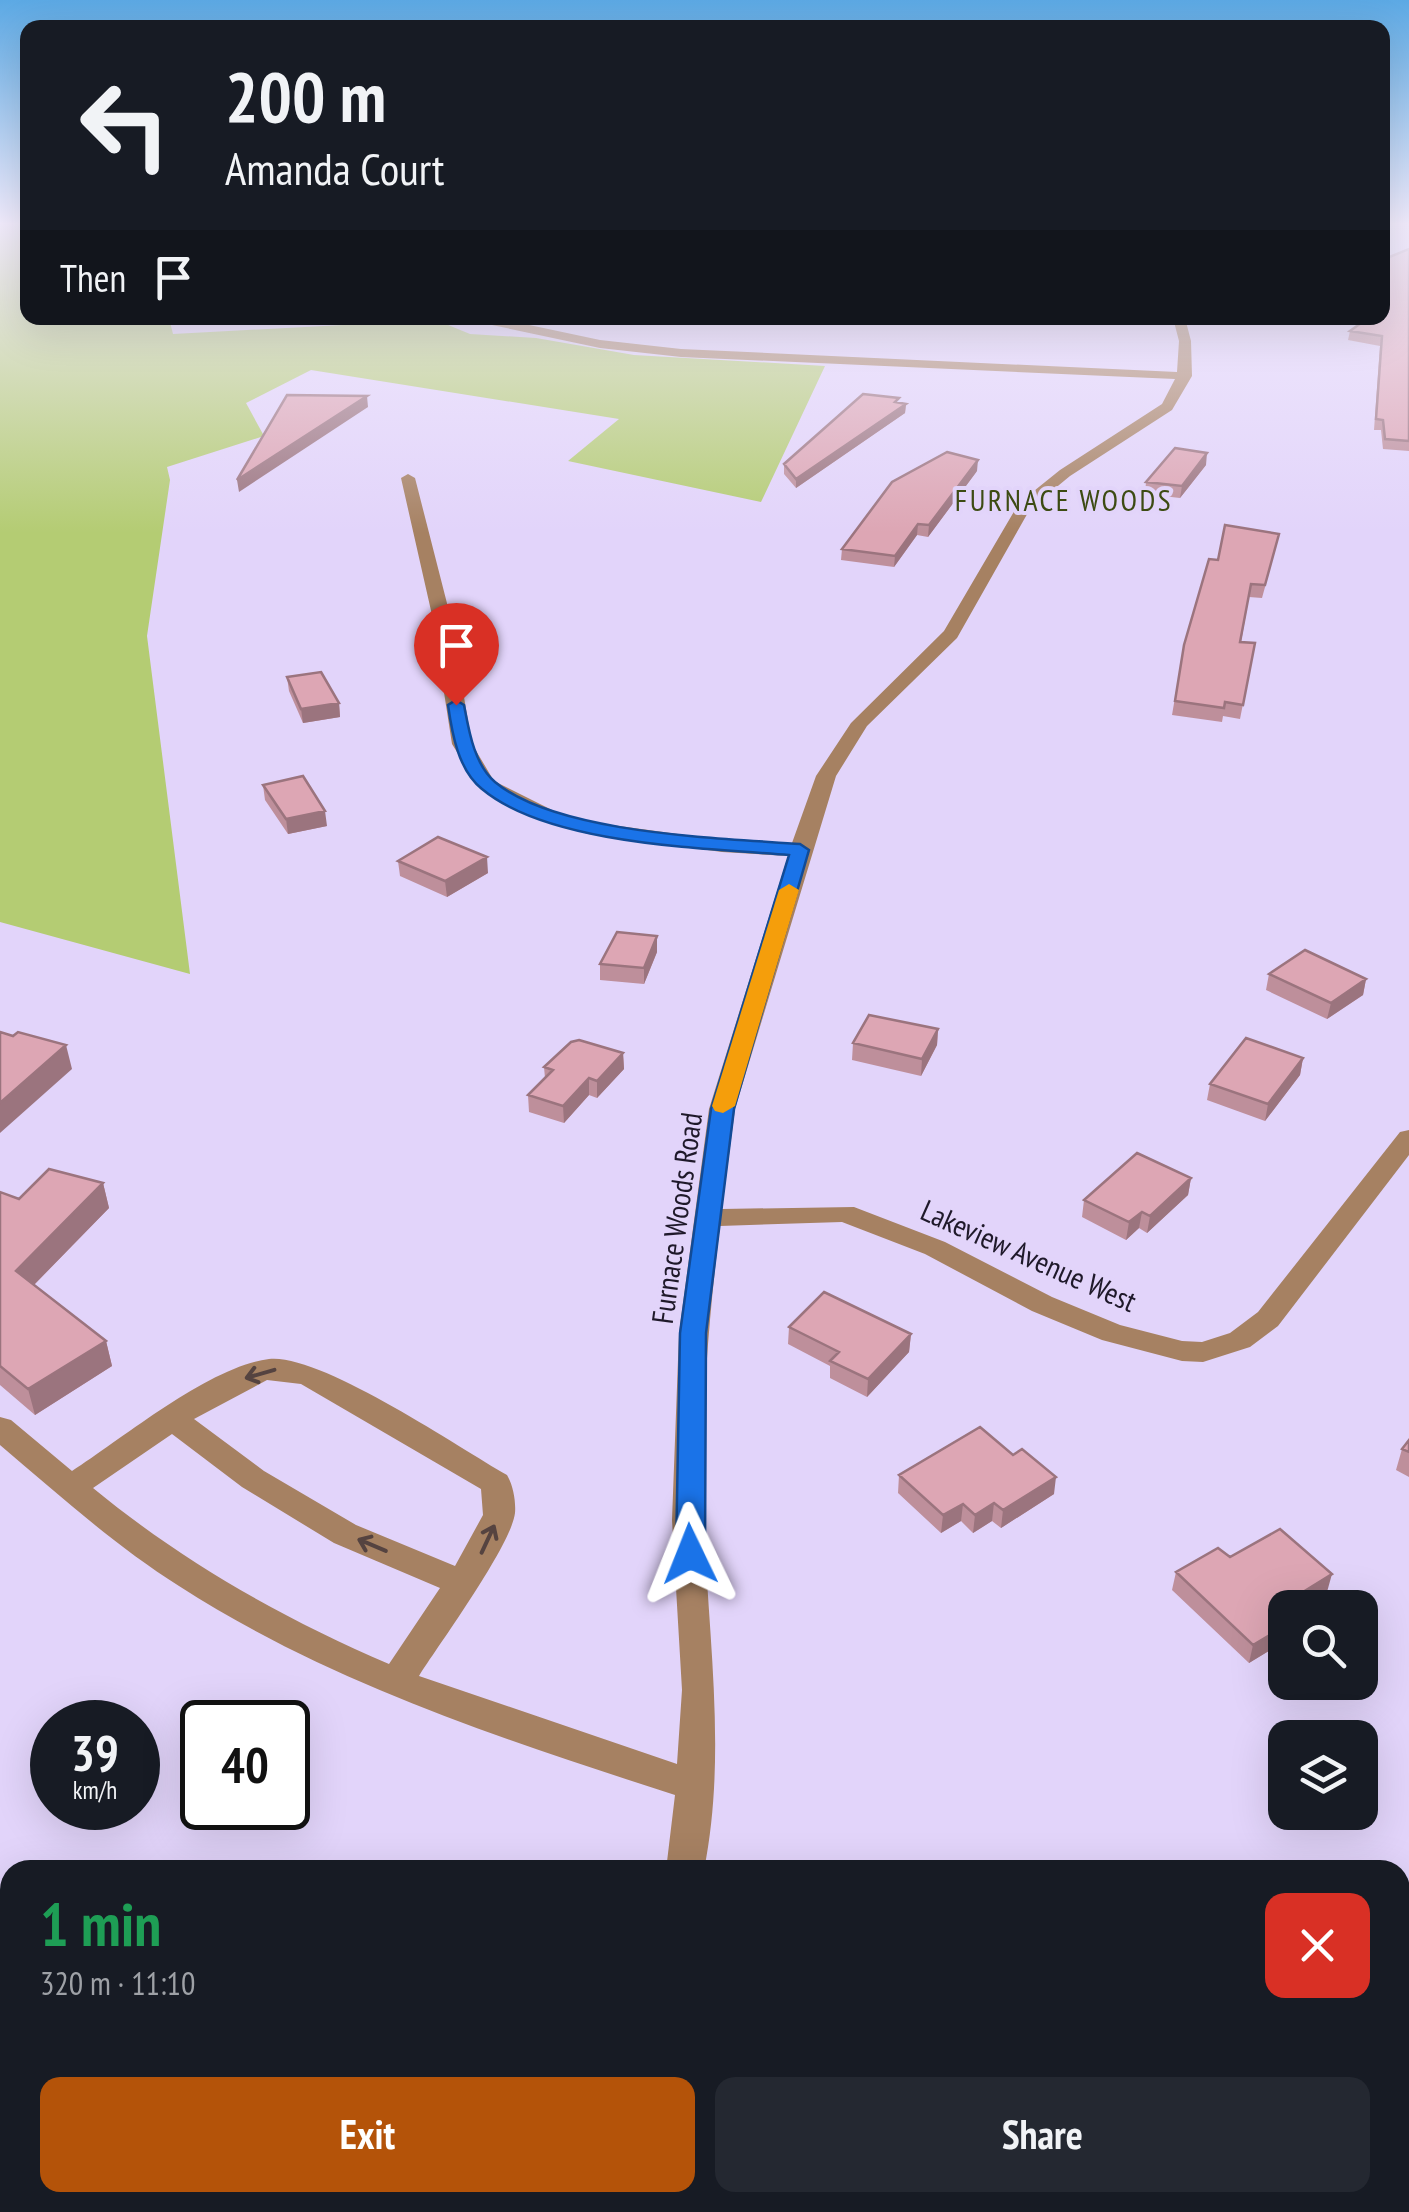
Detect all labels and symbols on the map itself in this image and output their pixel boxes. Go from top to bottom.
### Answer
district label: FURNACE WOODS [955,480,1173,519]
pin [414,603,499,706]
street label: Furnace Woods Road [642,1110,710,1326]
street label: Lakeview Avenue West [915,1190,1144,1320]
one-way arrow [244,1366,276,1384]
position arrow [638,1502,742,1606]
one-way arrow [479,1525,498,1555]
one-way arrow [357,1535,387,1553]
speed limit sign: 40 [180,1700,310,1830]

